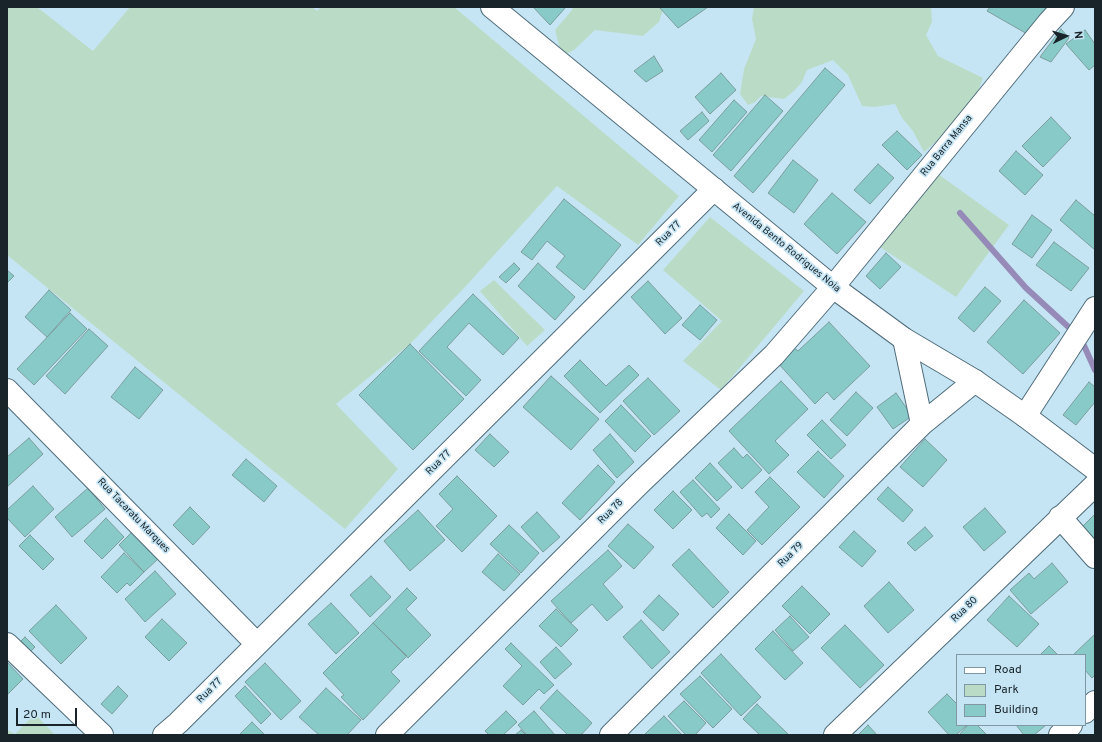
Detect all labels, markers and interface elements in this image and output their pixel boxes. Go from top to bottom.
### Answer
north arrow [1046,16,1086,56]
text: N [1071,30,1085,40]
street label: Rua Barra Mansa [919,113,975,179]
street label: Avenida Bento Rodrigues Noia [730,201,842,295]
street label: Rua 77 [654,219,684,249]
street label: Rua 77 [424,448,454,478]
street label: Rua Tacaratu Marques [94,476,172,556]
street label: Rua 78 [596,497,626,527]
street label: Rua 79 [776,540,806,570]
street label: Rua 80 [949,594,981,626]
legend [956,654,1086,726]
text: Road [994,662,1022,678]
street label: Rua 77 [195,676,225,706]
text: Park [994,682,1019,698]
scale bar [18,700,79,726]
text: Building [994,702,1038,718]
text: 20 m [23,707,51,723]

